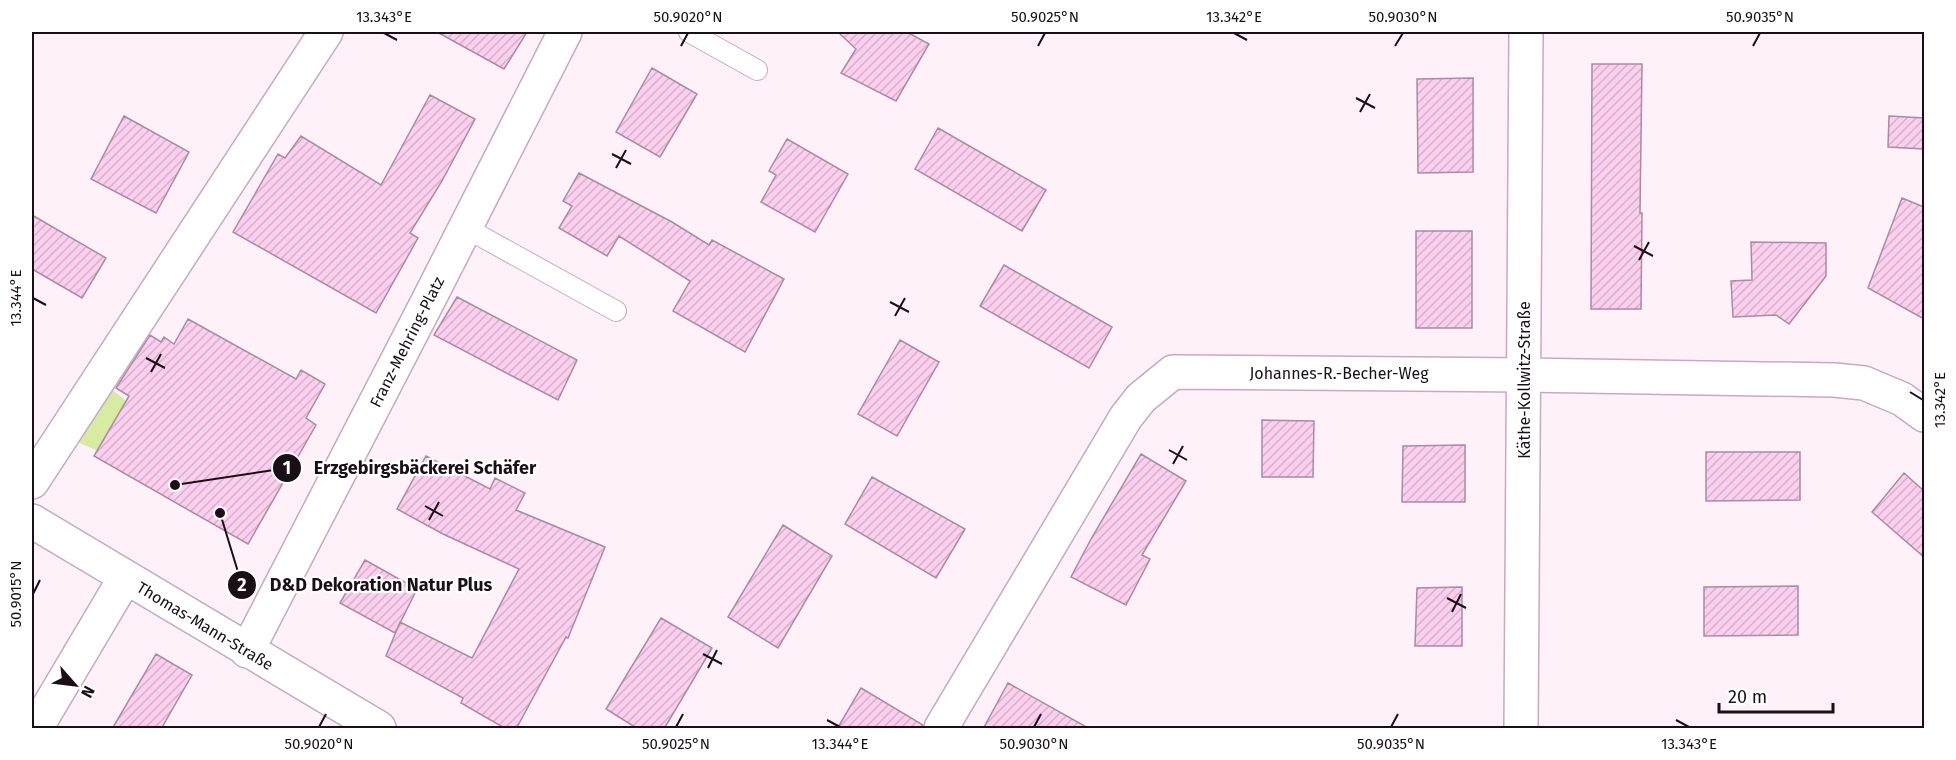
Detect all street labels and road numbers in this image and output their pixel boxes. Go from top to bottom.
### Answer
street label: Franz-Mehring-Platz [366,273,448,411]
street label: Käthe-Kollwitz-Straße [1515,301,1534,459]
street label: Johannes-R.-Becher-Weg [1249,364,1429,383]
street label: Thomas-Mann-Straße [133,578,277,674]

